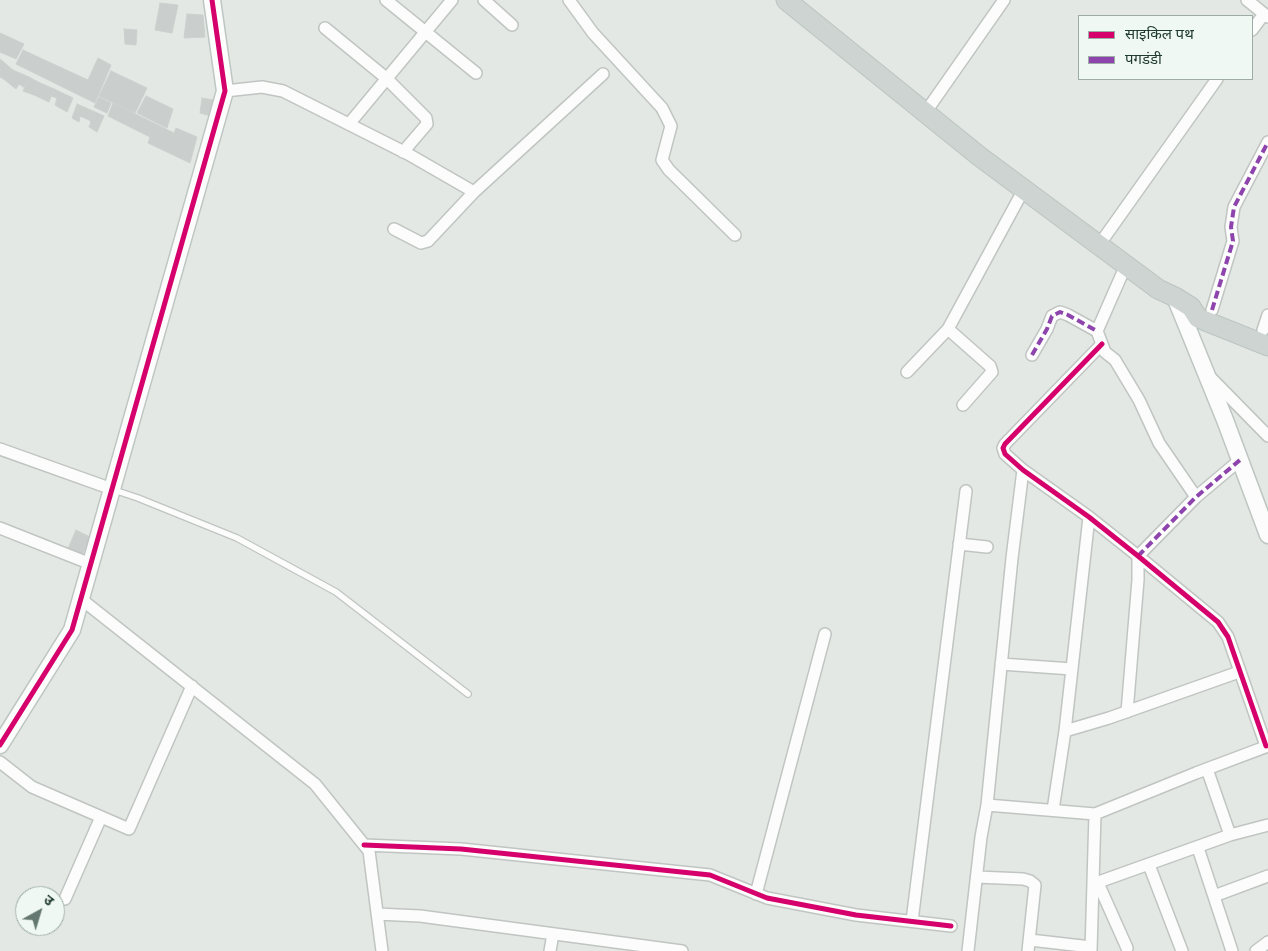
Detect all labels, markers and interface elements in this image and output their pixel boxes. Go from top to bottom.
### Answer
legend [1078,15,1253,80]
text: साइकिल पथ [1125,25,1194,42]
text: पगडंडी [1125,50,1162,67]
north arrow [15,886,65,936]
text: उ [41,891,57,909]

